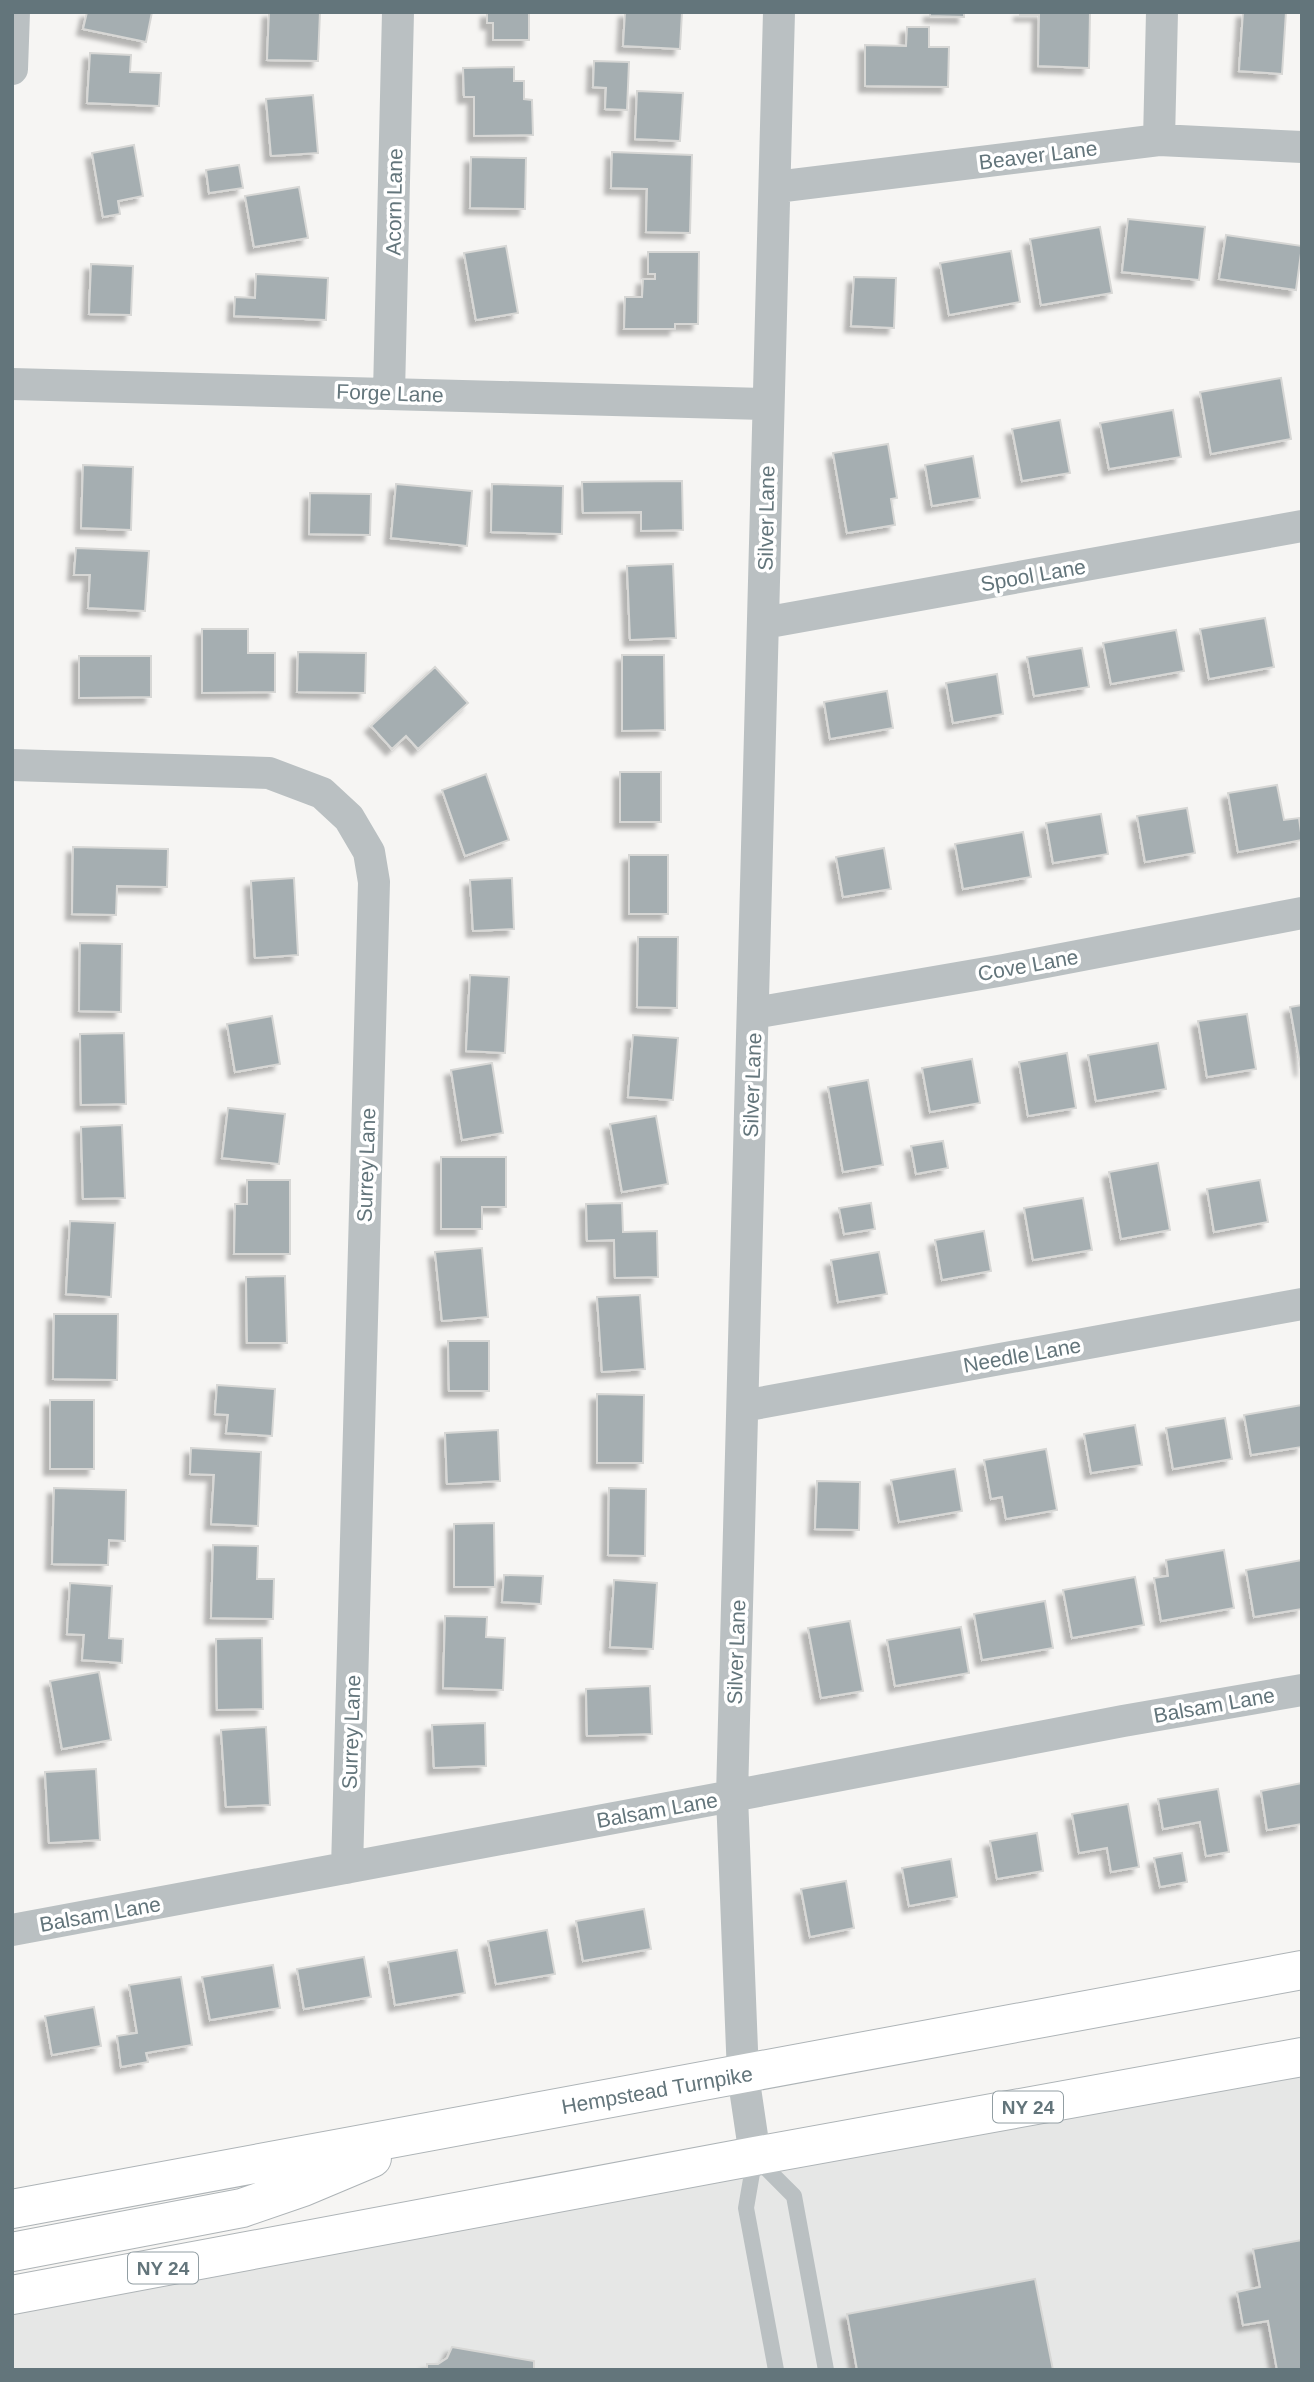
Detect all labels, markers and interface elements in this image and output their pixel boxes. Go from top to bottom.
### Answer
street label: Beaver Lane [977,136,1099,174]
street label: Acorn Lane [382,148,406,256]
street label: Forge Lane [336,380,444,406]
street label: Silver Lane [754,465,778,571]
street label: Spool Lane [979,554,1087,596]
street label: Cove Lane [976,945,1080,985]
street label: Silver Lane [739,1032,765,1138]
street label: Surrey Lane [353,1107,379,1223]
street label: Needle Lane [961,1333,1083,1377]
street label: Silver Lane [723,1599,749,1705]
street label: Surrey Lane [338,1674,364,1790]
street label: Balsam Lane [1152,1683,1276,1727]
street label: Balsam Lane [595,1788,719,1832]
street label: Balsam Lane [38,1892,162,1936]
street label: Hempstead Turnpike [560,2062,754,2118]
road number: NY 24 [993,2092,1063,2122]
road number: NY 24 [128,2252,198,2284]

